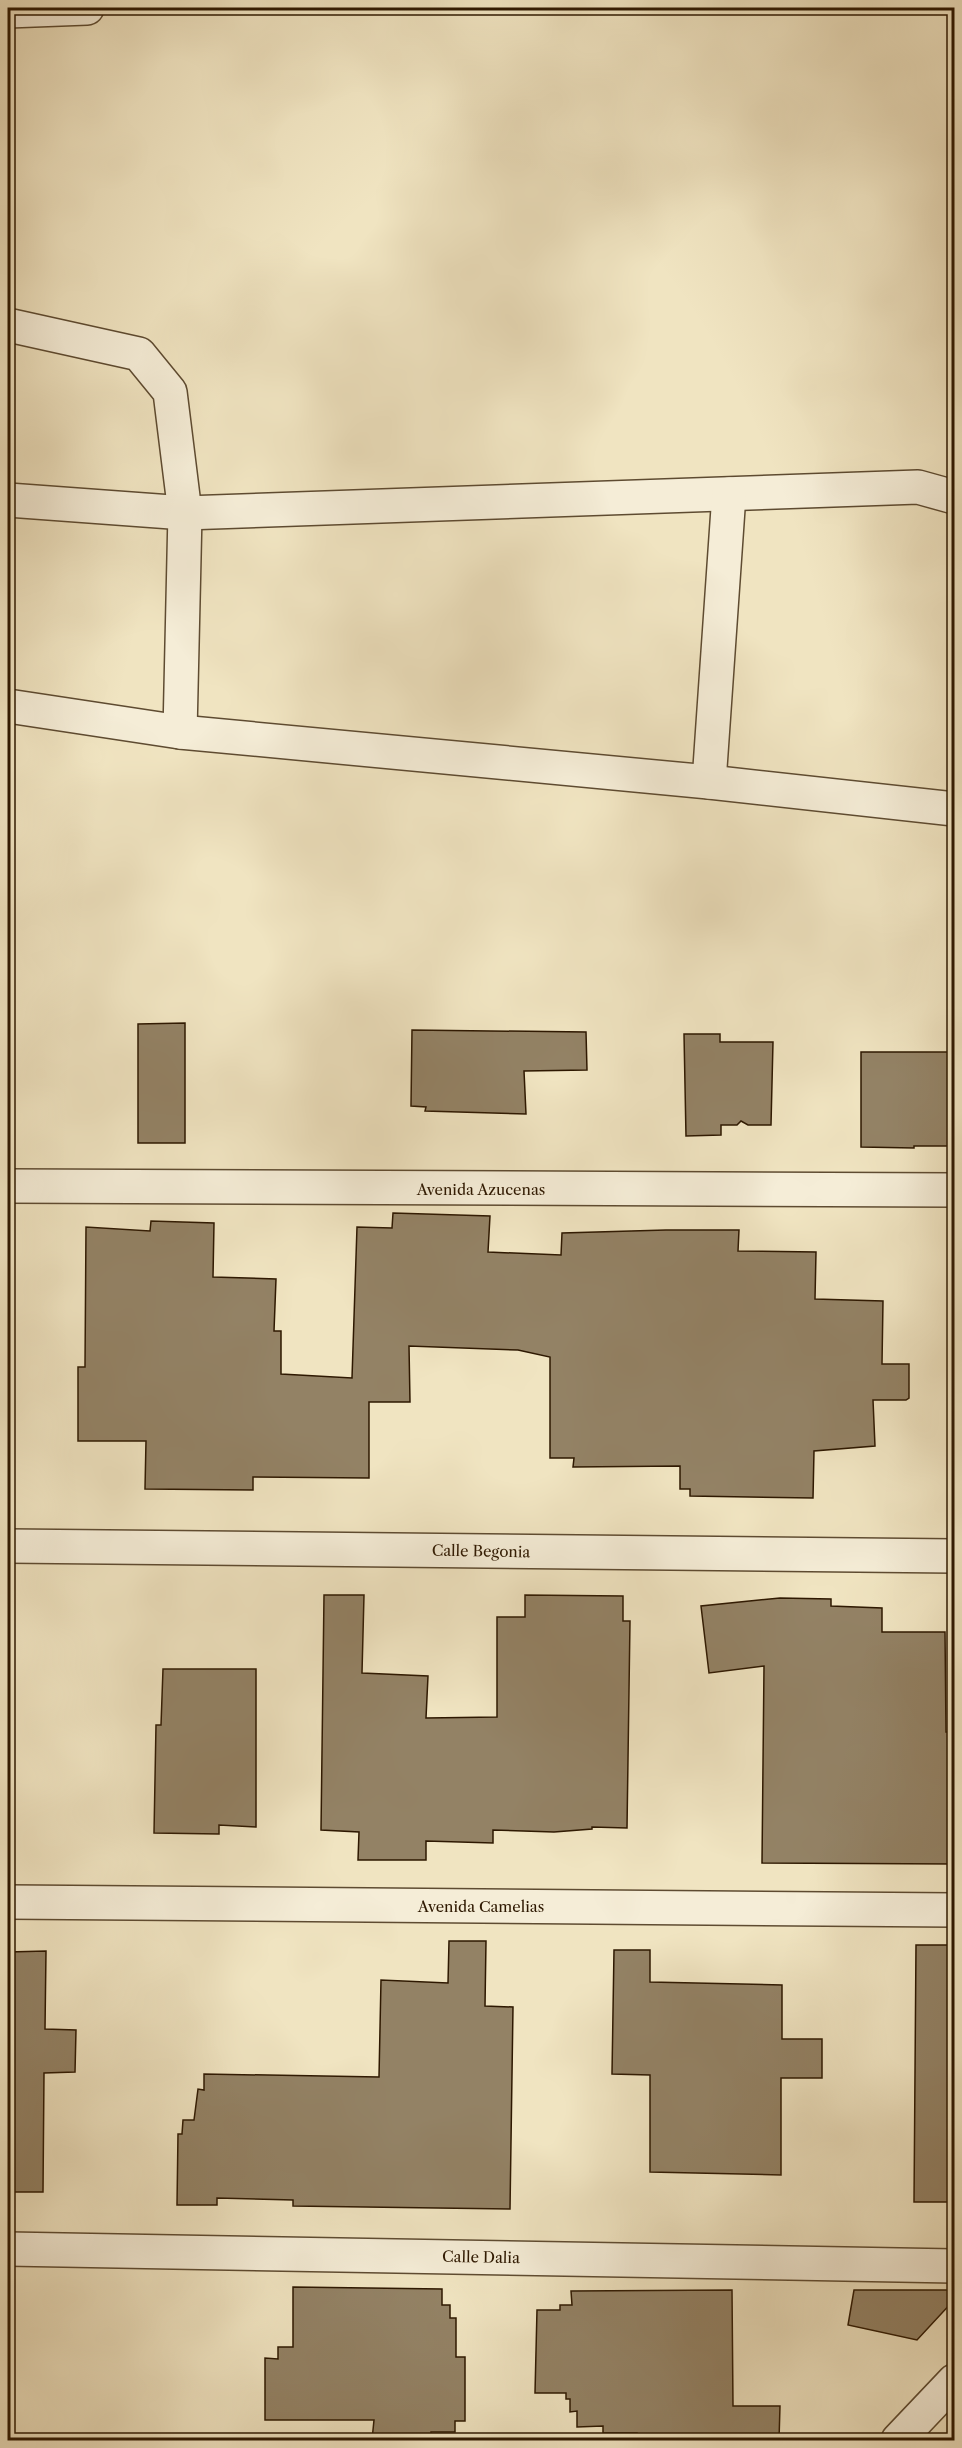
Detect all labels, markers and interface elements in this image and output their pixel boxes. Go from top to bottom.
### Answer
street label: Avenida Azucenas [416,1180,545,1199]
street label: Calle Begonia [432,1541,531,1561]
street label: Avenida Camelias [417,1897,544,1916]
street label: Calle Dalia [442,2247,520,2267]

